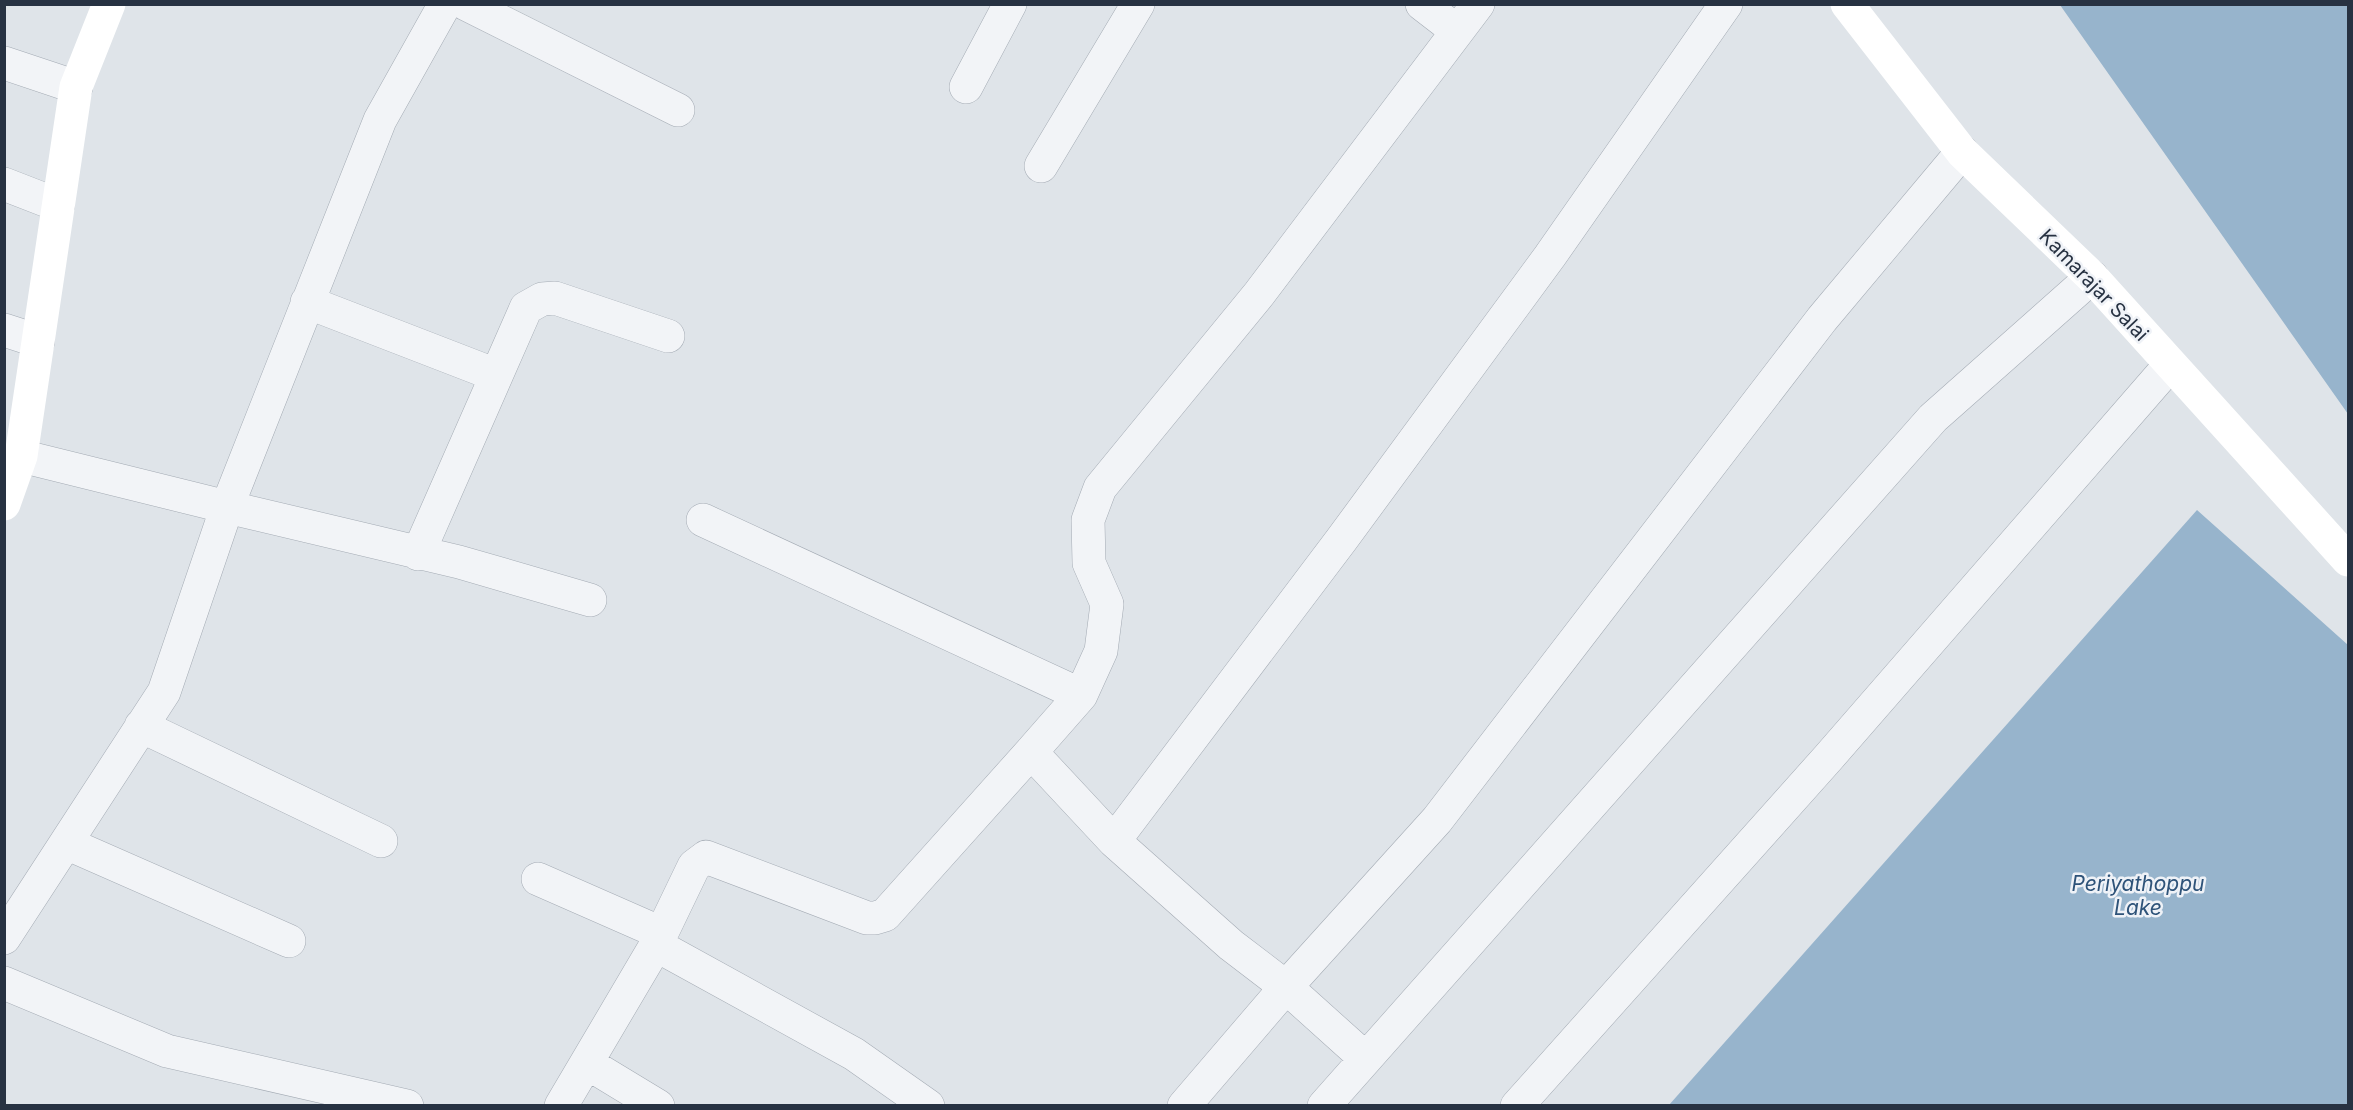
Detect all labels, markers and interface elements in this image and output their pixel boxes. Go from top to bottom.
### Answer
street label: Kamarajar Salai [2035,224,2153,346]
water label: Periyathoppu Lake [2071,871,2205,920]

